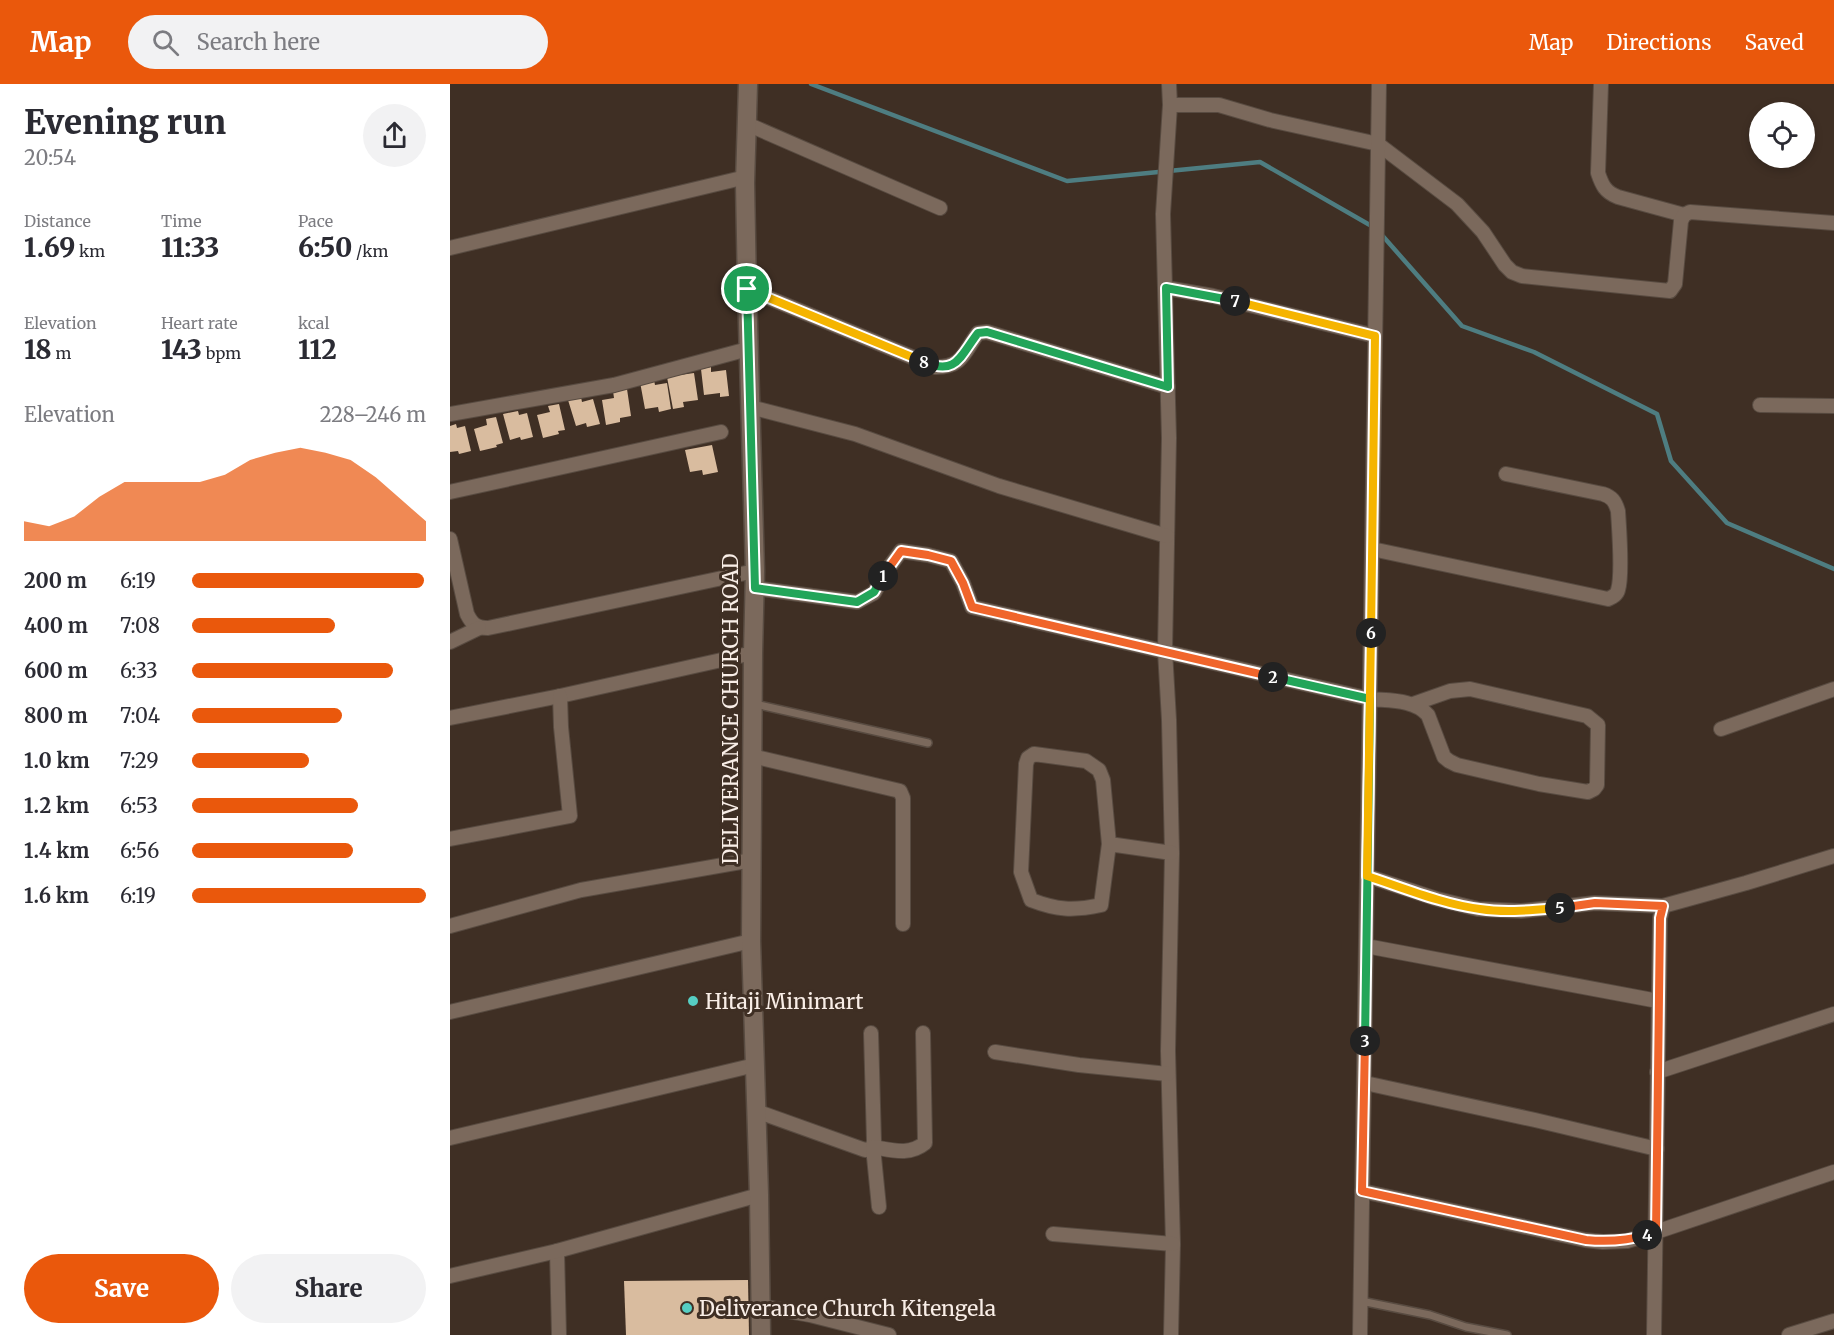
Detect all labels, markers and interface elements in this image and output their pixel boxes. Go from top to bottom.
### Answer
search box [128,15,548,69]
text: Map [30,24,92,60]
icon: search [149,26,182,59]
text: Search here [197,28,320,56]
text: Map [1529,29,1573,56]
text: Directions [1606,29,1711,56]
text: Saved [1744,29,1804,56]
text: Evening run [24,102,226,143]
map controls [1749,102,1815,168]
button: locate [1749,102,1815,168]
button: share [363,104,426,167]
text: 20:54 [24,145,76,170]
text: Distance [24,211,91,231]
text: Time [161,211,202,231]
text: Pace [298,211,333,231]
text: 1.69 [24,231,75,264]
text: 11:33 [161,231,219,264]
text: 6:50 [298,231,352,264]
text: km [75,241,105,261]
text: /km [352,241,388,261]
pin [721,263,772,314]
icon: arrive [730,272,763,305]
pin: 7 [1220,286,1250,316]
text: 7 [1230,291,1240,311]
text: Elevation [24,313,97,333]
text: Heart rate [161,313,238,333]
text: kcal [298,313,329,333]
text: 18 [24,333,52,366]
text: 143 [161,333,202,366]
text: 112 [298,333,337,366]
text: m [52,343,71,363]
text: bpm [202,343,241,363]
pin: 8 [909,347,939,377]
text: 8 [919,352,929,372]
text: Elevation [24,402,115,427]
text: 228–246 m [320,402,426,427]
street label: DELIVERANCE CHURCH ROAD [717,553,744,865]
pin: 1 [868,561,898,591]
text: 1 [879,566,887,586]
text: 200 m [24,568,87,593]
text: 6:19 [120,568,156,593]
text: 400 m [24,613,88,638]
text: 7:08 [120,613,160,638]
pin: 6 [1356,618,1386,648]
text: 6 [1366,623,1376,643]
text: 600 m [24,658,88,683]
text: 6:33 [120,658,158,683]
pin: 2 [1258,662,1288,692]
text: 2 [1268,667,1278,687]
text: 800 m [24,703,88,728]
text: 7:04 [120,703,160,728]
text: 1.0 km [24,748,90,773]
text: 7:29 [120,748,159,773]
text: 1.2 km [24,793,89,818]
text: 6:53 [120,793,158,818]
text: 1.4 km [24,838,89,863]
text: 6:56 [120,838,159,863]
text: 1.6 km [24,883,89,908]
text: 6:19 [120,883,156,908]
pin: 5 [1545,893,1575,923]
text: 5 [1555,898,1565,918]
place label: Hitaji Minimart [705,988,864,1015]
marker: Hitaji Minimart [686,994,700,1008]
pin: 3 [1350,1026,1380,1056]
text: 3 [1360,1031,1370,1051]
pin: 4 [1632,1220,1662,1250]
text: 4 [1642,1225,1652,1245]
button: Save [24,1254,219,1323]
button: Share [231,1254,426,1323]
place label: Deliverance Church Kitengela [699,1295,996,1322]
marker: Deliverance Church Kitengela [680,1301,694,1315]

